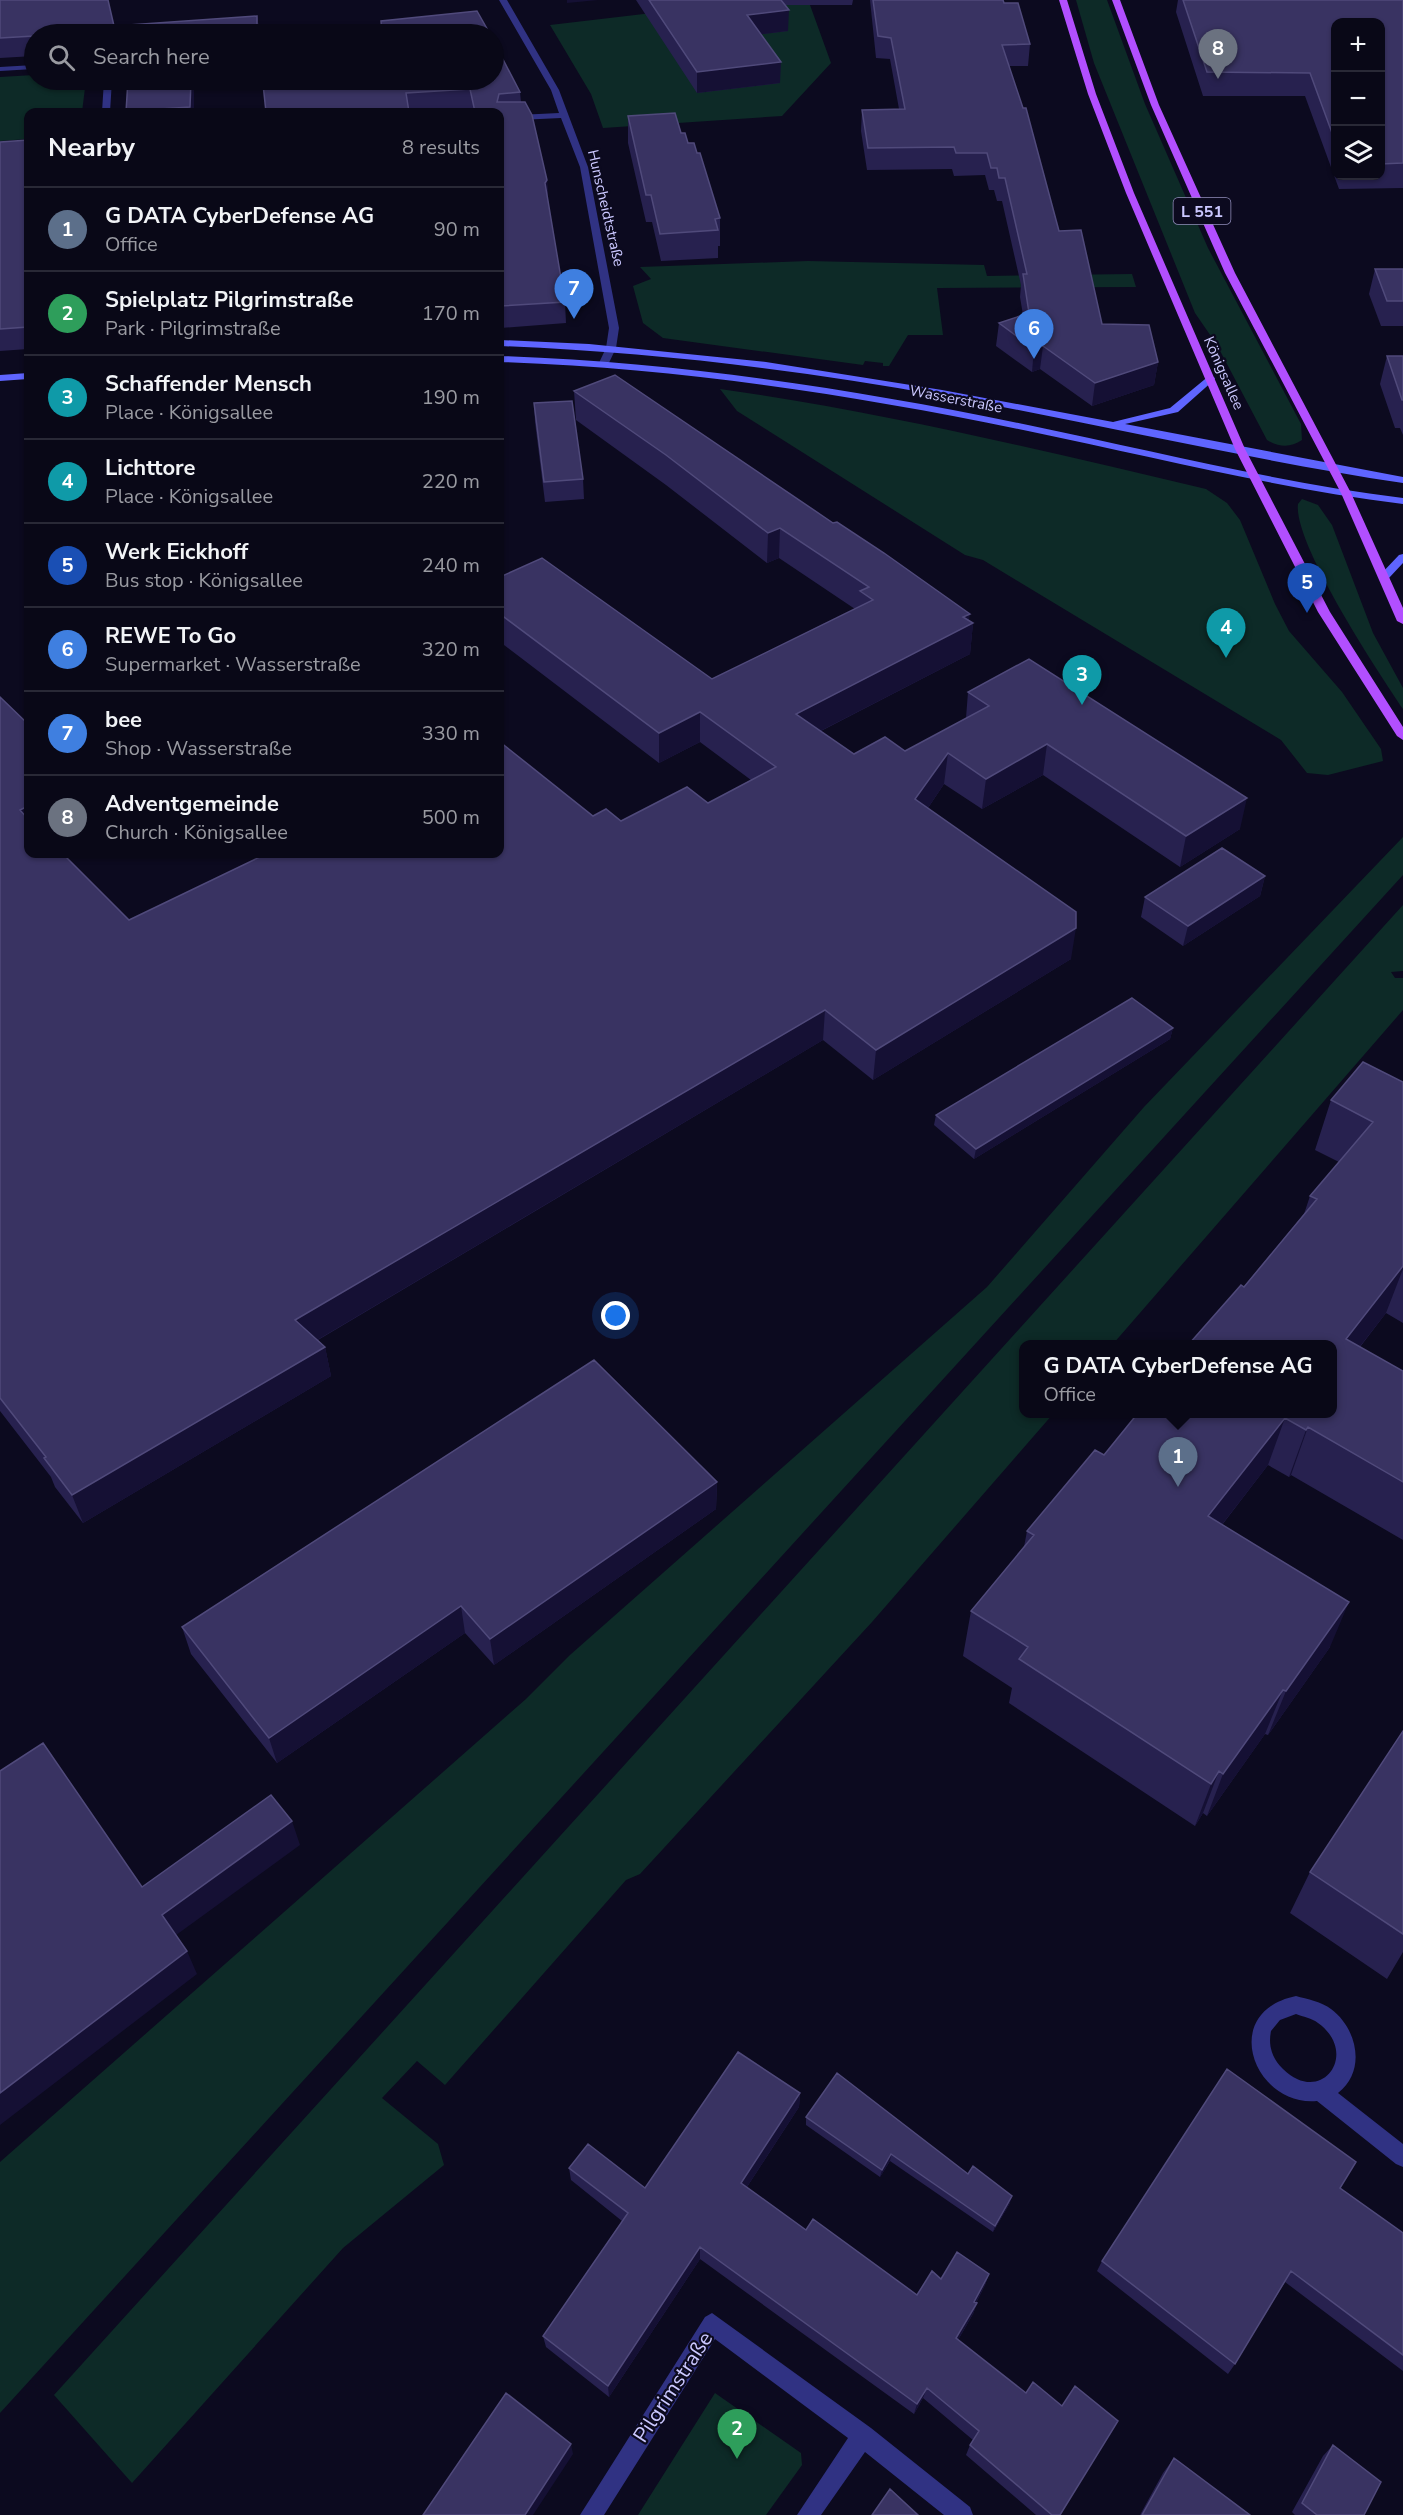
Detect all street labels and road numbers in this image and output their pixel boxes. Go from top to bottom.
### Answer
street label: Hunscheidtstraße [583,148,629,268]
road number: L 551 [1174,198,1230,224]
street label: Königsallee [1199,333,1249,413]
street label: Wasserstraße [908,380,1004,418]
street label: Pilgrimstraße [627,2326,719,2448]

